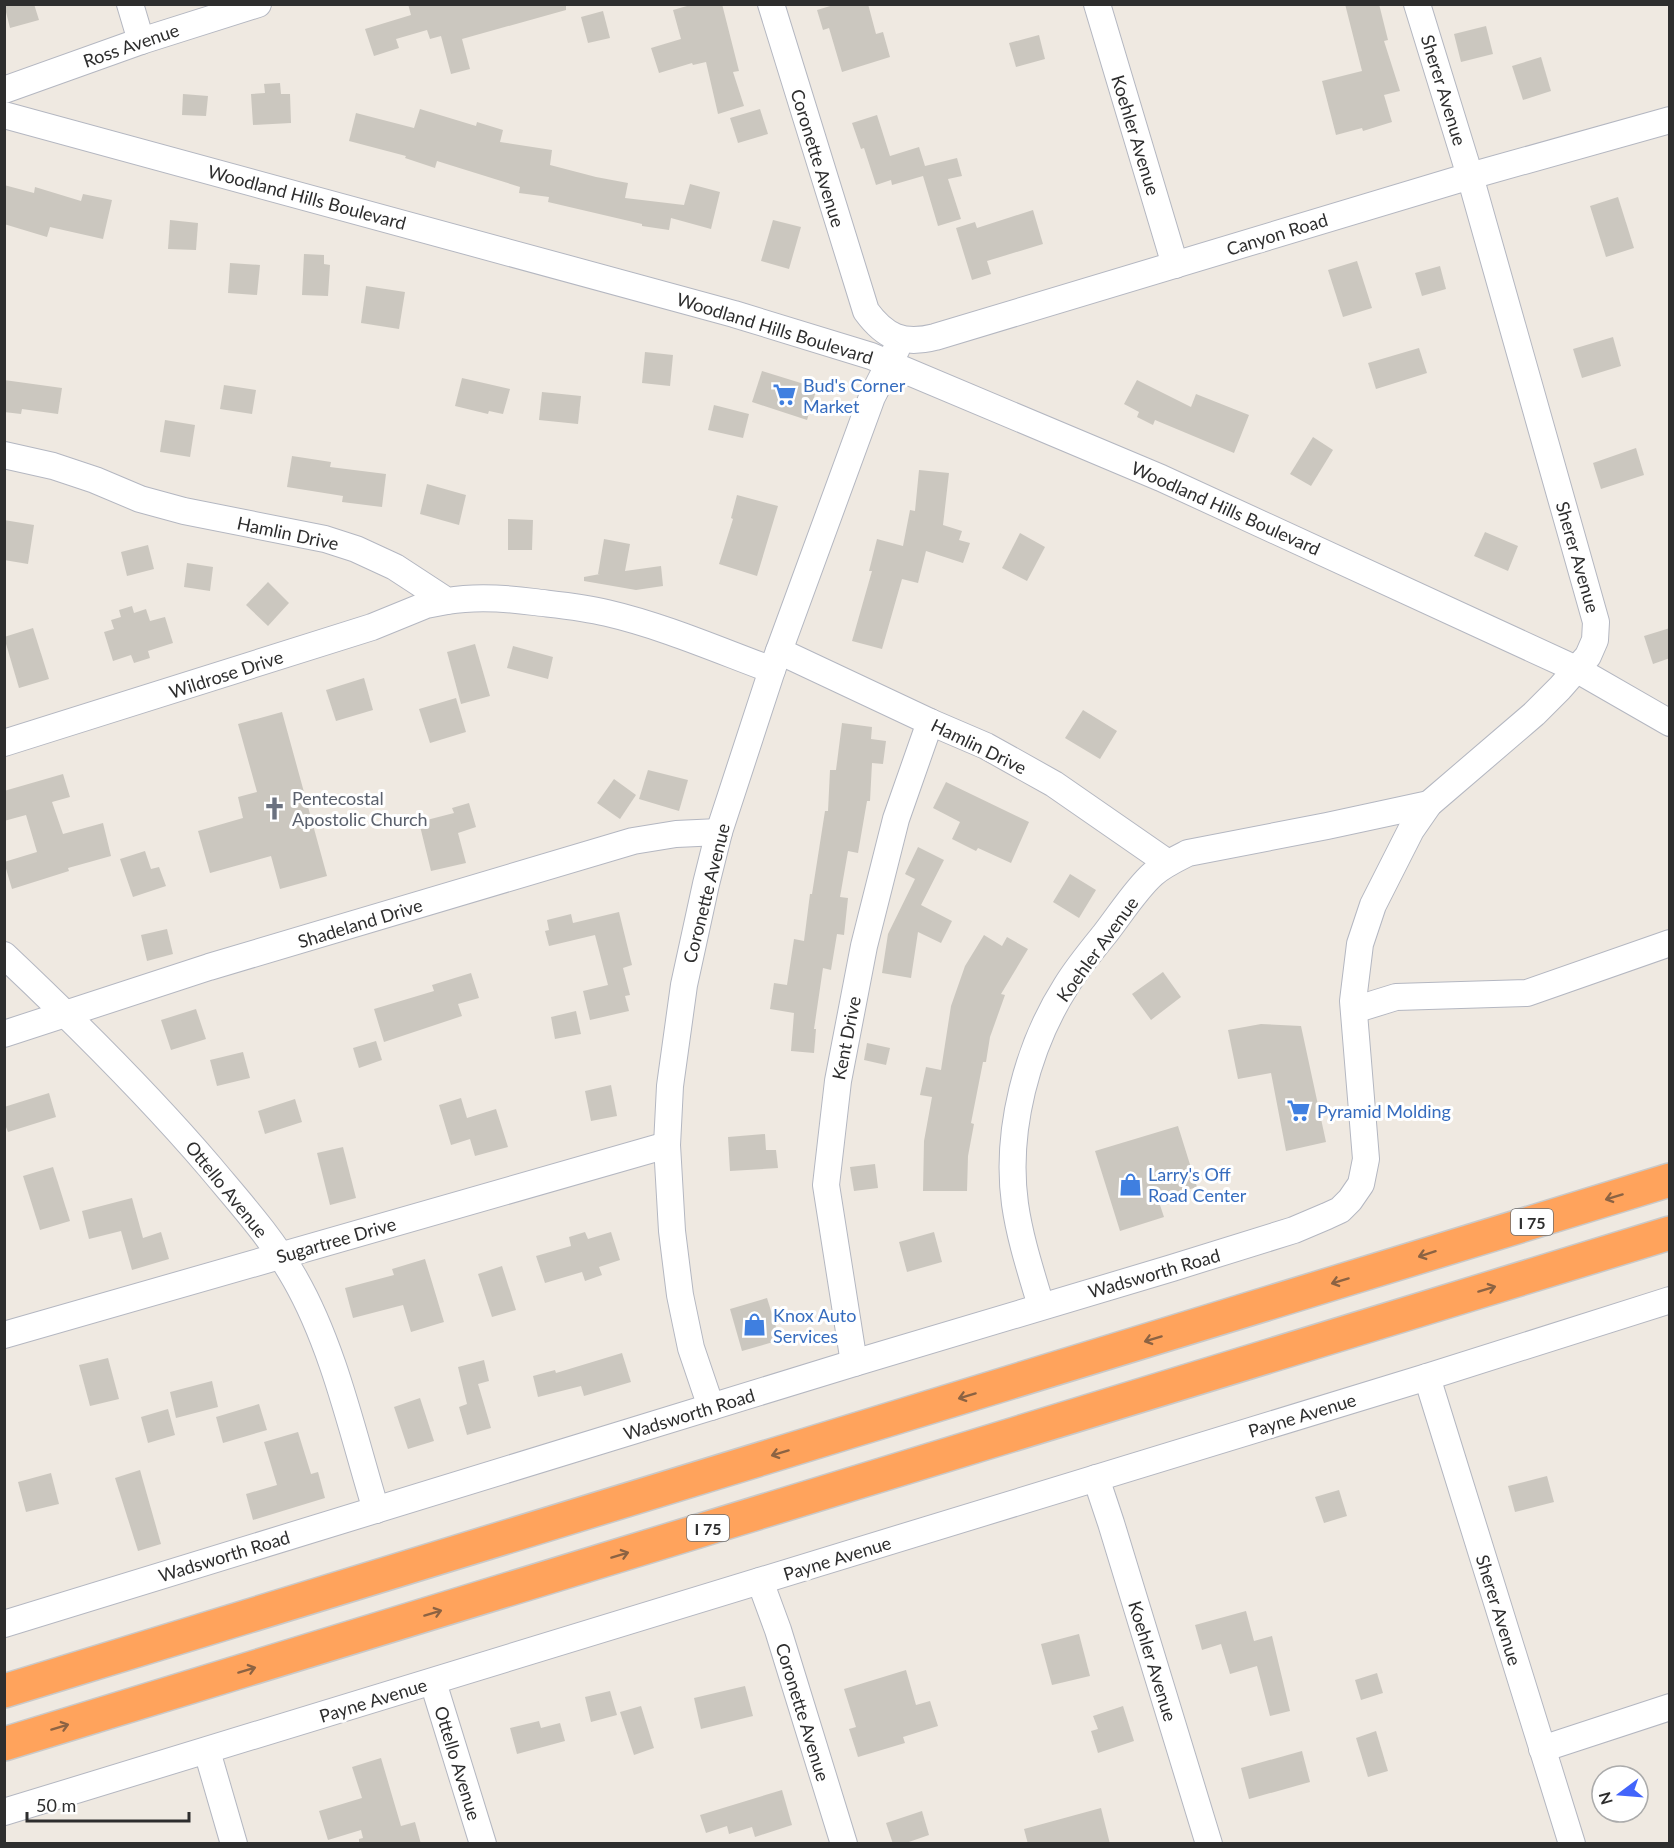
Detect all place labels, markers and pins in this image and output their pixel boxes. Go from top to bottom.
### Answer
place label: Bud's Corner Market [803,374,906,417]
supermarket icon: Bud's Corner Market [772,382,798,408]
place label: Pentecostal Apostolic Church [292,787,428,830]
church icon: Pentecostal Apostolic Church [261,795,287,821]
supermarket icon: Pyramid Molding [1286,1098,1312,1124]
place label: Pyramid Molding [1317,1100,1451,1122]
place label: Larry's Off Road Center [1148,1163,1247,1206]
shop icon: Larry's Off Road Center [1117,1171,1143,1197]
place label: Knox Auto Services [773,1304,856,1347]
shop icon: Knox Auto Services [742,1312,768,1338]

